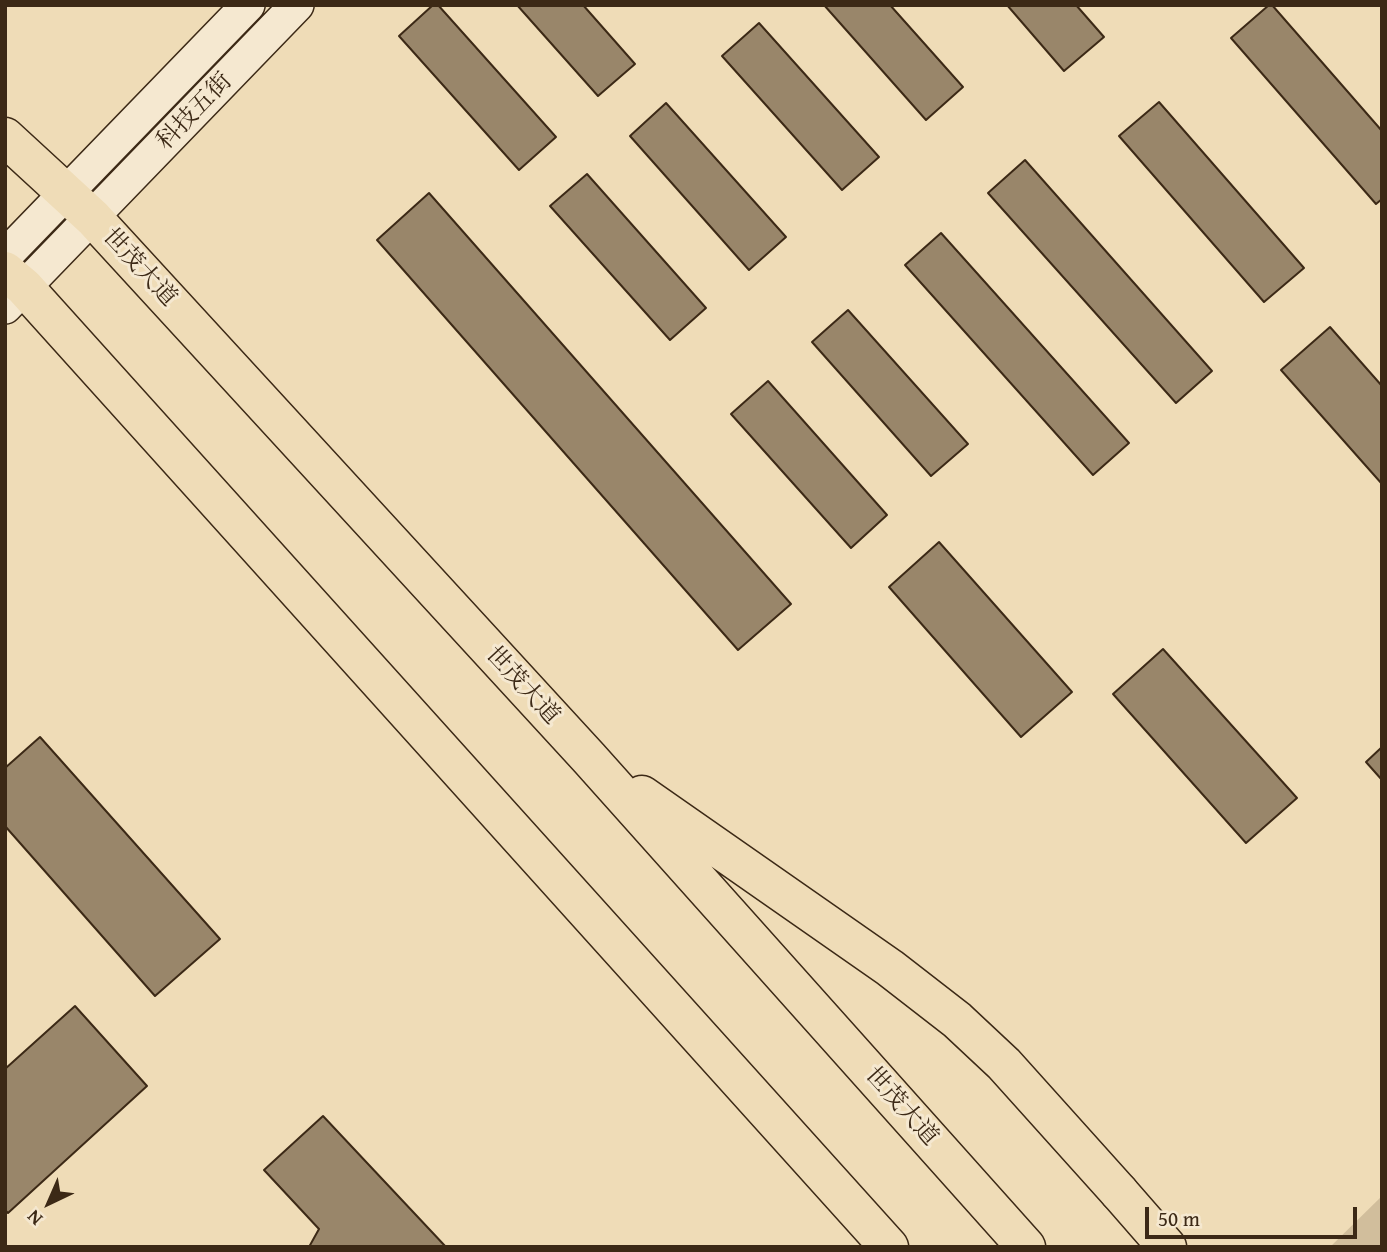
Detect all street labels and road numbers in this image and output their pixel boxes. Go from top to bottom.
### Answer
street label: 科技五街 [151,67,239,157]
street label: 世茂大道 [96,223,182,313]
street label: 世茂大道 [479,641,565,731]
street label: 世茂大道 [858,1062,944,1152]

